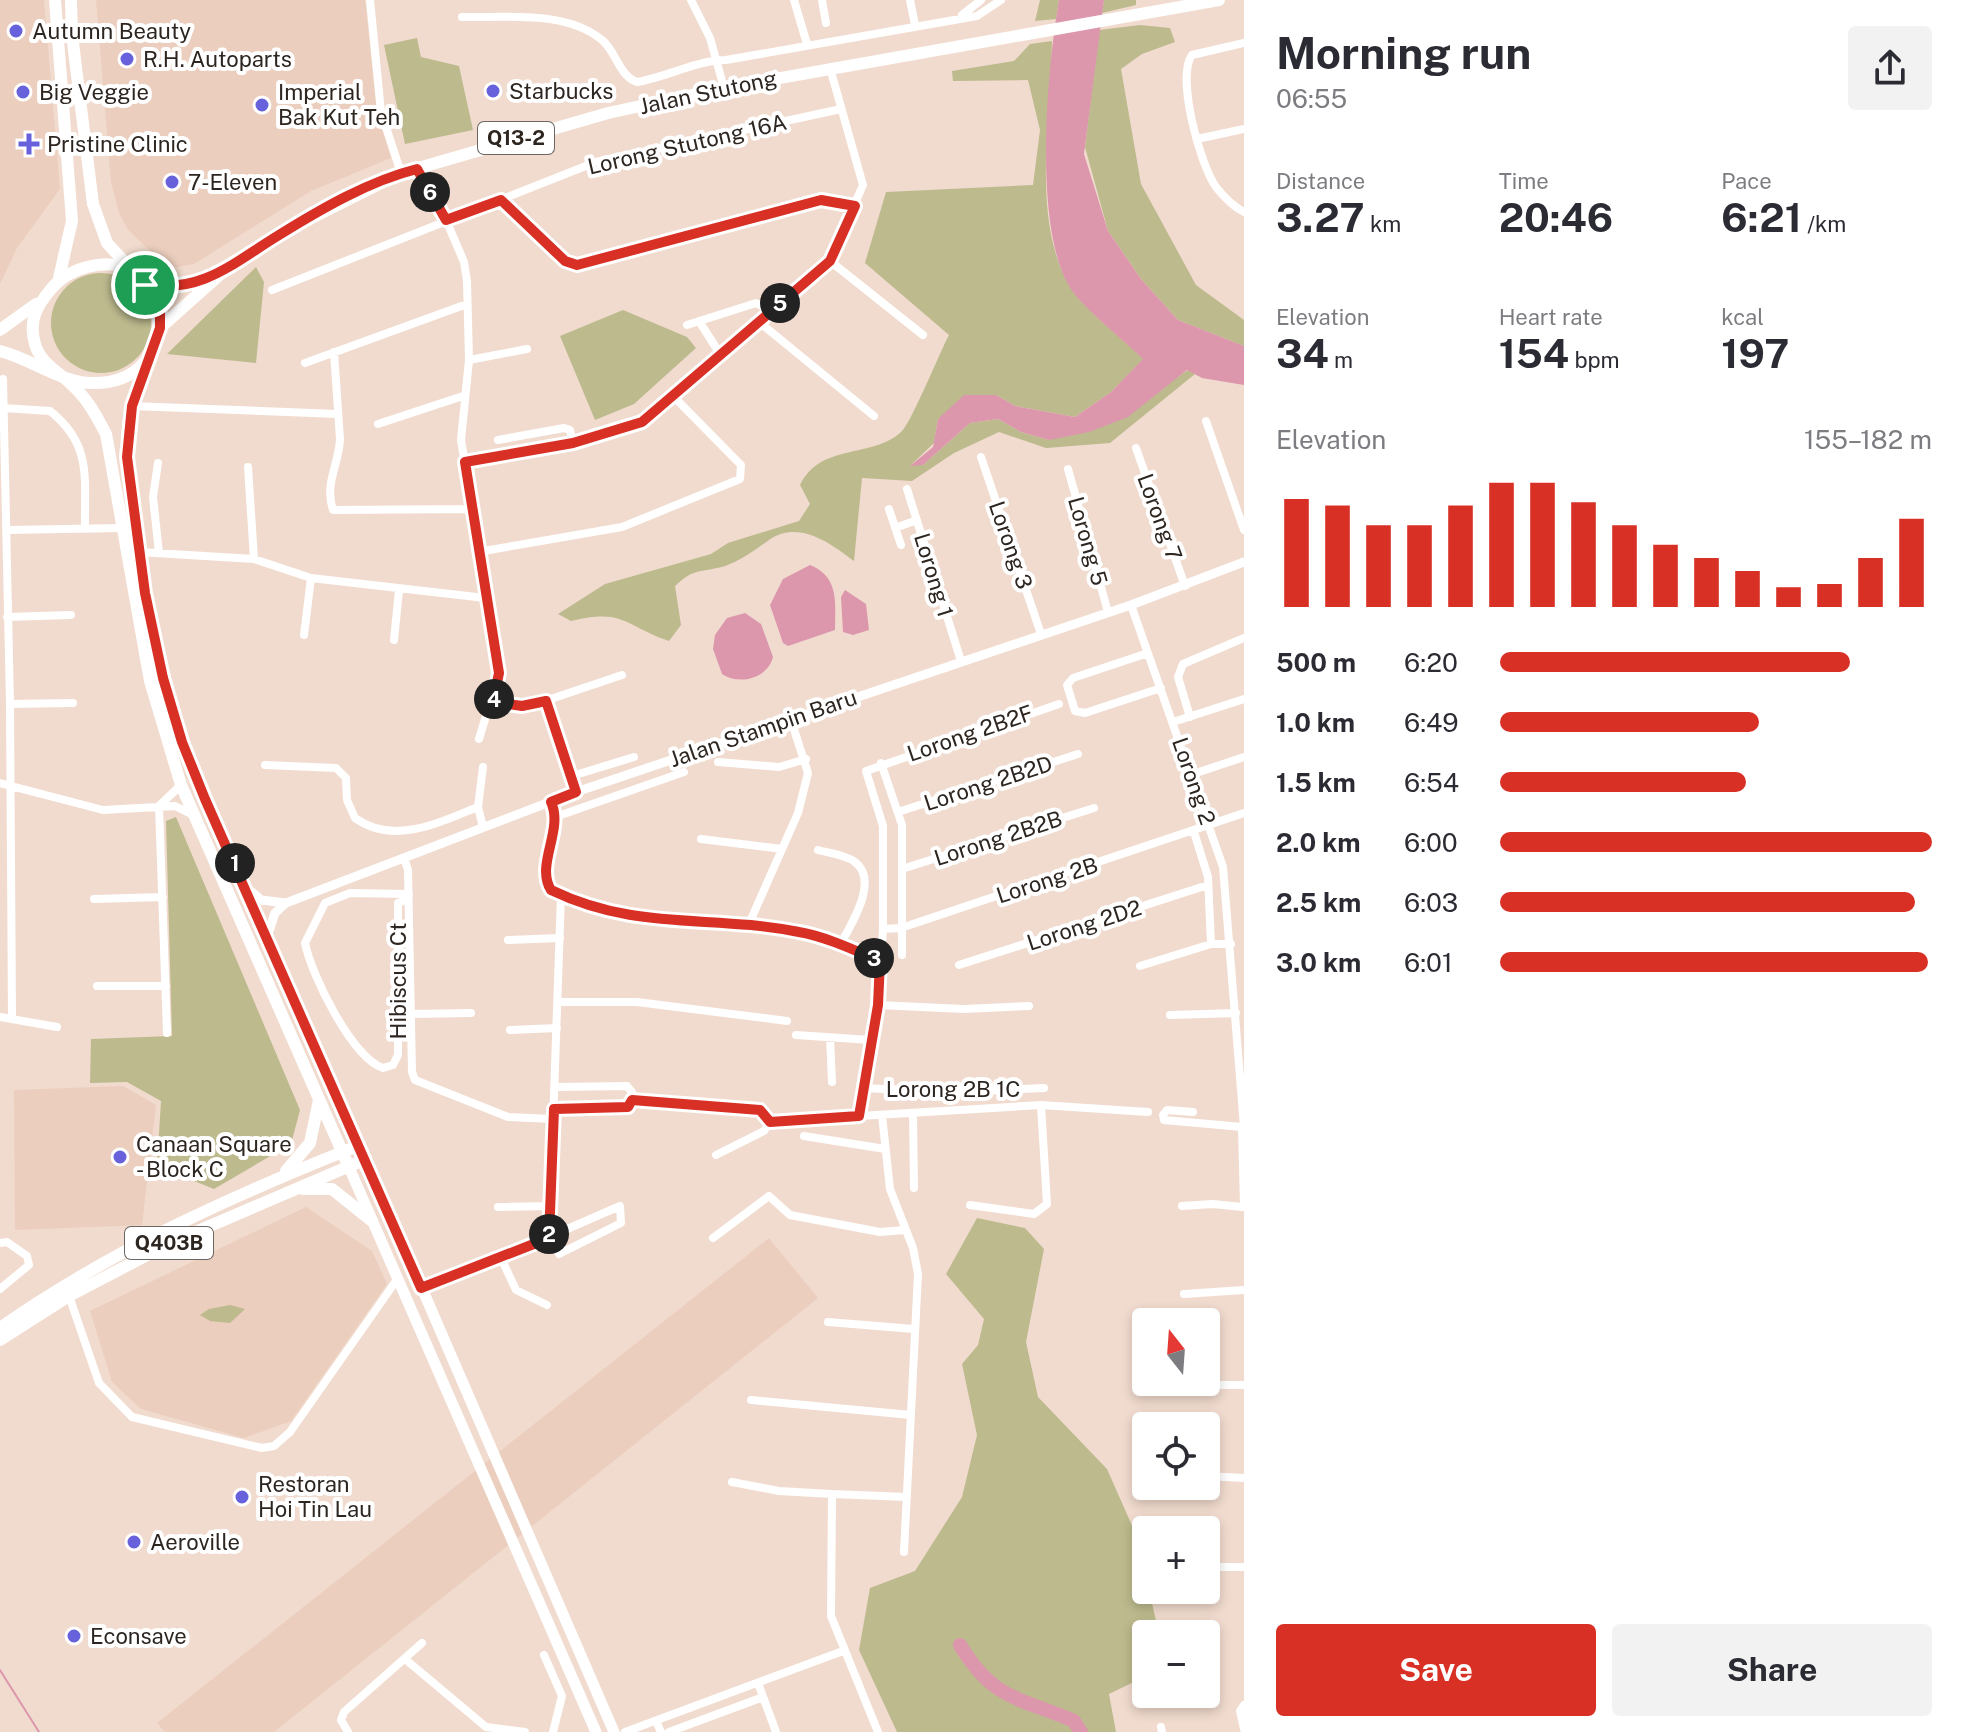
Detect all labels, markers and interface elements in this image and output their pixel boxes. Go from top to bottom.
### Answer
place label: Autumn Beauty [32,18,191,44]
marker: Autumn Beauty [7,22,25,40]
button: share [1848,26,1932,110]
text: Morning run [1276,27,1531,79]
place label: R.H. Autoparts [143,46,292,72]
marker: R.H. Autoparts [118,50,136,68]
street label: Jalan Stutong [637,65,779,119]
place label: Starbucks [509,78,613,104]
place label: Big Veggie [39,79,149,105]
place label: Imperial Bak Kut Teh [278,79,400,130]
marker: Starbucks [484,82,502,100]
marker: Big Veggie [14,83,32,101]
text: 06:55 [1276,83,1347,114]
marker: Imperial Bak Kut Teh [253,96,271,114]
street label: Lorong Stutong 16A [585,108,789,180]
road number: Q13-2 [478,122,554,154]
place label: Pristine Clinic [47,131,188,157]
marker: Pristine Clinic [18,133,40,155]
text: Distance [1276,168,1365,194]
text: Time [1499,168,1549,194]
text: Pace [1721,168,1772,194]
place label: 7-Eleven [188,169,277,195]
pin: 6 [410,172,450,212]
marker: 7-Eleven [163,173,181,191]
text: 6 [423,179,437,205]
text: 3.27 [1276,194,1365,241]
text: 20:46 [1499,194,1613,241]
text: 6:21 [1721,194,1802,241]
text: km [1365,211,1401,237]
text: /km [1802,211,1846,237]
pin [111,251,179,319]
icon: arrive [123,263,167,307]
pin: 5 [760,283,800,323]
text: 5 [773,290,787,316]
text: Elevation [1276,304,1369,330]
text: Heart rate [1499,304,1603,330]
text: kcal [1721,304,1764,330]
text: 34 [1276,330,1329,377]
text: 154 [1499,330,1569,377]
text: 197 [1721,330,1789,377]
text: m [1329,347,1353,373]
text: bpm [1569,347,1620,373]
text: Elevation [1276,424,1386,455]
text: 155–182 m [1804,424,1932,455]
street label: Lorong 7 [1132,470,1188,564]
street label: Lorong 5 [1063,493,1113,589]
street label: Lorong 3 [984,498,1038,592]
street label: Lorong 1 [909,530,959,620]
text: 500 m [1276,647,1356,678]
text: 6:20 [1404,647,1458,678]
pin: 4 [474,679,514,719]
street label: Jalan Stampin Baru [666,684,860,772]
text: 4 [487,686,501,712]
street label: Lorong 2B2F [904,699,1036,767]
text: 1.0 km [1276,707,1355,738]
text: 6:49 [1404,707,1458,738]
street label: Lorong 2 [1167,734,1221,828]
street label: Lorong 2B2D [920,750,1056,816]
text: 1.5 km [1276,767,1356,798]
text: 6:54 [1404,767,1459,798]
street label: Lorong 2B2B [931,805,1065,871]
text: 2.0 km [1276,827,1361,858]
text: 6:00 [1404,827,1458,858]
pin: 1 [215,843,255,883]
text: 1 [230,850,240,876]
street label: Lorong 2B [993,851,1101,909]
text: 2.5 km [1276,887,1361,918]
text: 6:03 [1404,887,1458,918]
street label: Lorong 2D2 [1023,894,1145,956]
street label: Hibiscus Ct [385,923,411,1039]
pin: 3 [854,938,894,978]
text: 3 [867,945,881,971]
text: 3.0 km [1276,947,1361,978]
text: 6:01 [1404,947,1453,978]
street label: Lorong 2B 1C [886,1076,1020,1102]
place label: Canaan Square - Block C [136,1131,292,1182]
marker: Canaan Square - Block C [111,1148,129,1166]
pin: 2 [529,1214,569,1254]
text: 2 [542,1221,556,1247]
road number: Q403B [125,1227,213,1259]
north arrow [1132,1308,1220,1396]
map controls [1132,1308,1220,1708]
button: locate [1132,1412,1220,1500]
place label: Restoran Hoi Tin Lau [258,1471,372,1522]
marker: Restoran Hoi Tin Lau [233,1488,251,1506]
button: + [1132,1516,1220,1604]
place label: Aeroville [150,1529,240,1555]
marker: Aeroville [125,1533,143,1551]
button: − [1132,1620,1220,1708]
place label: Econsave [90,1623,187,1649]
button: Save [1276,1624,1596,1716]
button: Share [1612,1624,1932,1716]
marker: Econsave [65,1627,83,1645]

